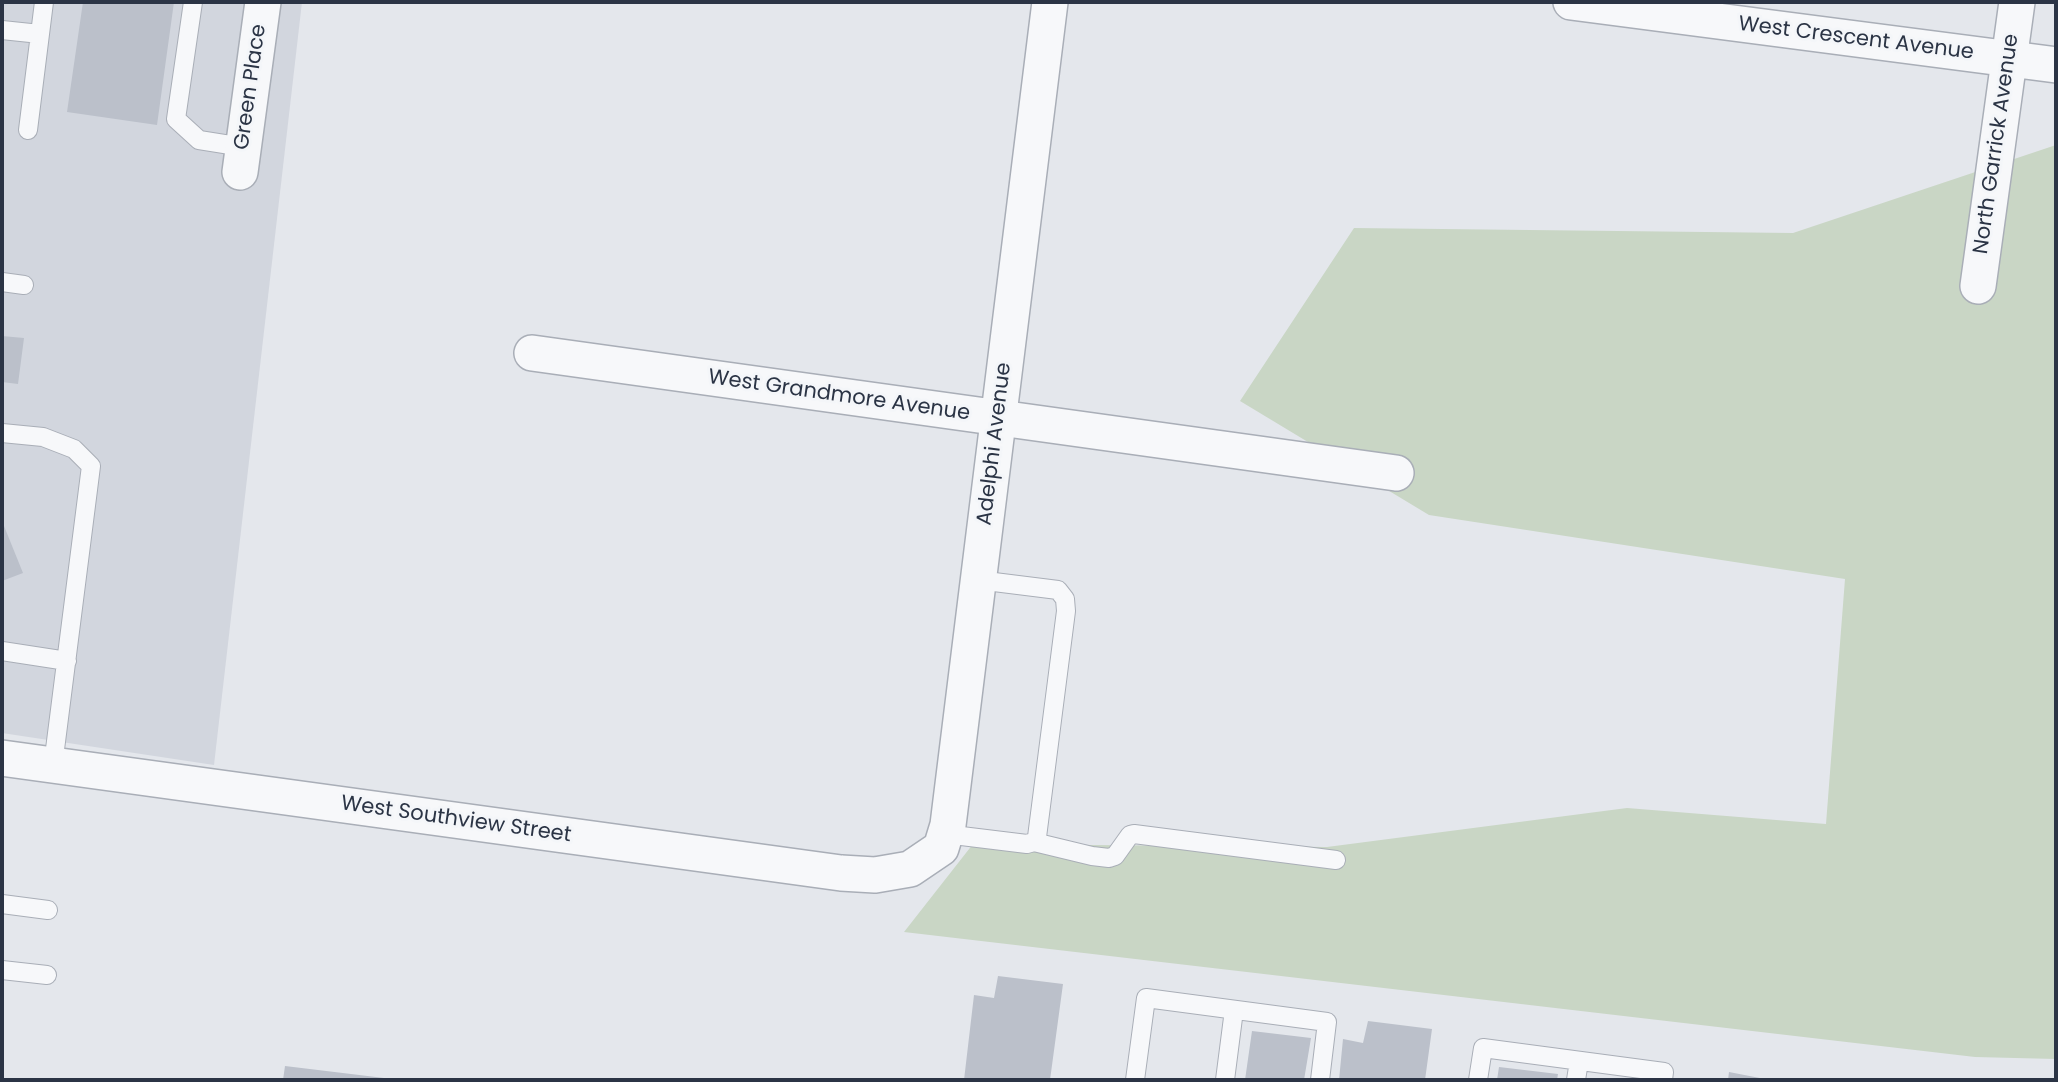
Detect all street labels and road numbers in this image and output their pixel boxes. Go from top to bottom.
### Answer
street label: West Crescent Avenue [1737,12,1975,66]
street label: Green Place [230,23,272,151]
street label: North Garrick Avenue [1969,32,2025,256]
street label: Adelphi Avenue [973,361,1017,527]
street label: West Grandmore Avenue [706,365,972,427]
street label: West Southview Street [339,791,573,849]

